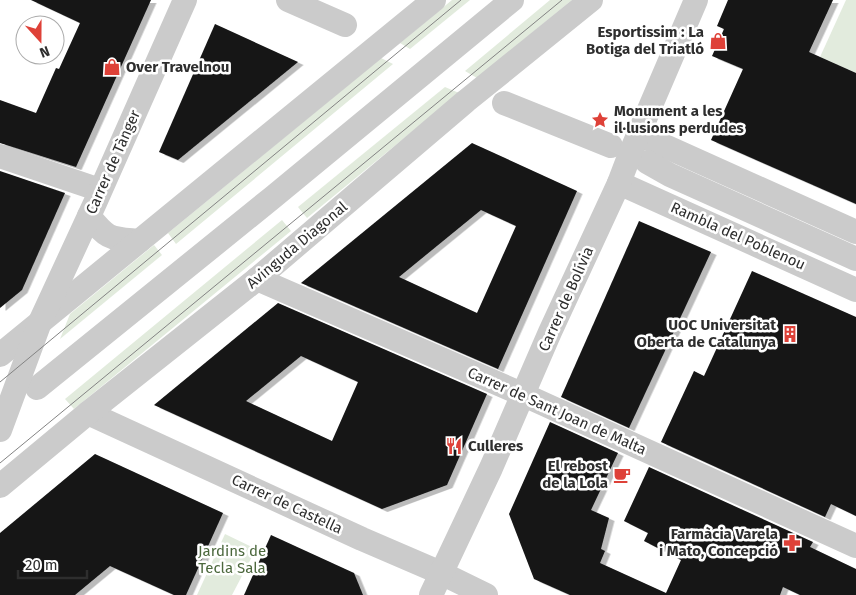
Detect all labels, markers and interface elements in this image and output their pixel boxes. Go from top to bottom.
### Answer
north arrow [15,15,65,65]
place label: Esportissim : La Botiga del Triatló [586,23,704,58]
shop icon: Esportissim : La Botiga del Triatló [708,31,728,51]
text: N [37,42,52,61]
shop icon: Over Travelnou [102,57,122,77]
place label: Over Travelnou [126,58,229,76]
place label: Monument a les il·lusions perdudes [614,102,744,137]
street label: Carrer de Tànger [82,107,144,217]
place icon: Monument a les il·lusions perdudes [590,110,610,130]
street label: Avinguda Diagonal [243,197,351,292]
street label: Rambla del Poblenou [668,198,808,274]
street label: Carrer de Bolívia [535,244,597,354]
place label: UOC Universitat Oberta de Catalunya [637,316,776,351]
building icon: UOC Universitat Oberta de Catalunya [780,324,800,344]
street label: Carrer de Sant Joan de Malta [465,363,649,459]
restaurant icon: Culleres [444,436,464,456]
place label: Culleres [468,437,523,455]
place label: El rebost de la Lola [542,457,608,492]
cafe icon: El rebost de la Lola [612,465,632,485]
street label: Carrer de Castella [229,470,345,538]
place label: Farmàcia Varela i Mato, Concepció [659,525,778,560]
pharmacy icon: Farmàcia Varela i Mato, Concepció [782,533,802,553]
park label: Jardins de Tecla Sala [198,542,266,577]
scale bar [18,548,86,580]
text: 20 m [25,556,58,574]

